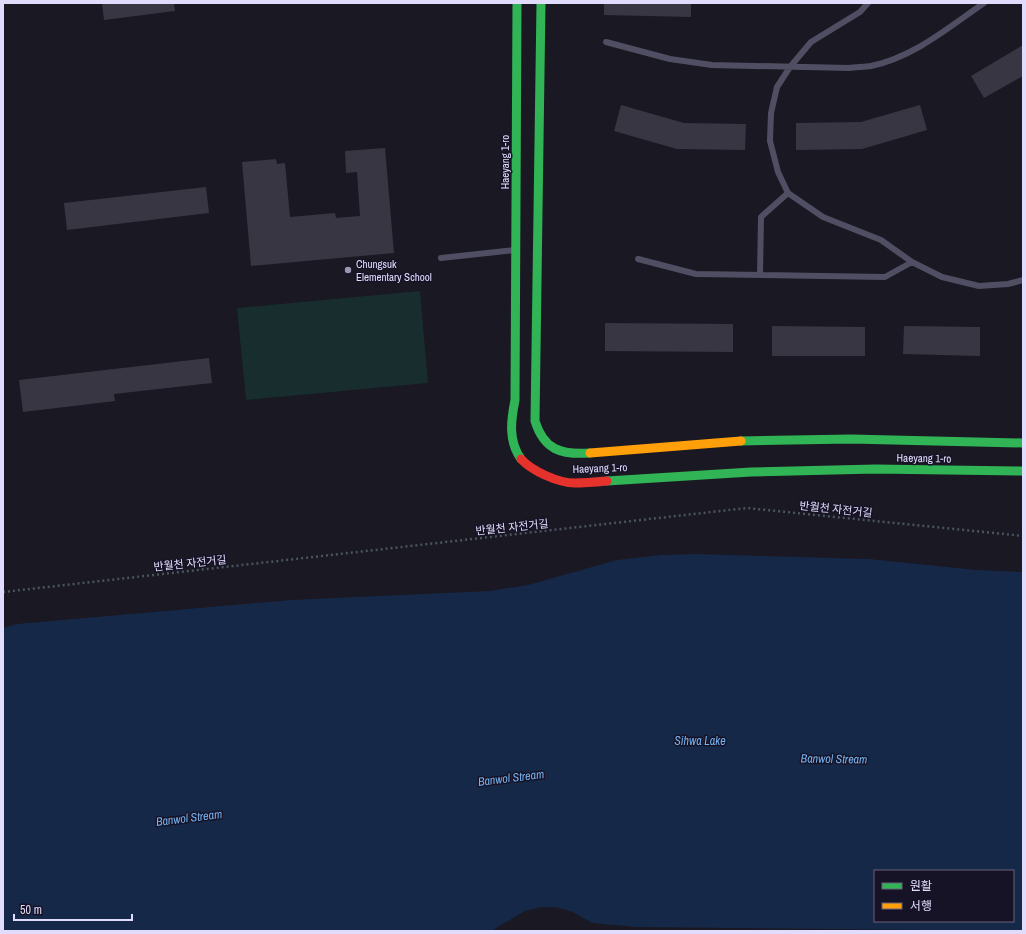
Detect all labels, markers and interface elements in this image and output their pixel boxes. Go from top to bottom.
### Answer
street label: Haeyang 1-ro [498,135,512,189]
place label: Chungsuk Elementary School [356,257,432,284]
marker: Chungsuk Elementary School [343,265,353,275]
street label: Haeyang 1-ro [897,451,951,465]
street label: Haeyang 1-ro [572,460,628,476]
street label: 반월천 자전거길 [799,498,873,520]
street label: 반월천 자전거길 [475,516,549,538]
street label: 반월천 자전거길 [153,552,227,574]
water label: Sihwa Lake [674,733,726,749]
water label: Banwol Stream [800,750,868,768]
water label: Banwol Stream [477,766,545,790]
water label: Banwol Stream [155,806,223,830]
legend [874,870,1014,922]
text: 원활 [910,878,932,894]
scale bar [14,896,132,922]
text: 서행 [910,898,932,914]
text: 50 m [20,902,42,918]

